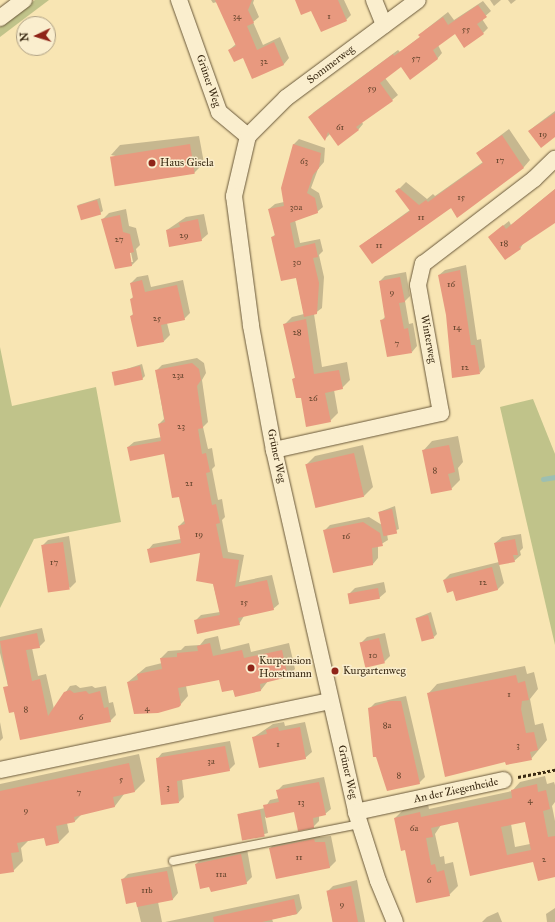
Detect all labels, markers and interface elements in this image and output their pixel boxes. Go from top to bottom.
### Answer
house number: 34 [233,11,241,21]
house number: 1 [327,11,331,21]
north arrow [16,16,56,56]
house number: 55 [462,24,470,34]
text: N [18,32,31,42]
street label: Sommerweg [305,43,357,87]
street label: Grüner Weg [193,53,223,109]
house number: 57 [412,53,420,63]
house number: 32 [260,56,268,66]
house number: 59 [367,83,377,93]
house number: 61 [336,122,344,132]
house number: 19 [539,129,547,139]
house number: 17 [496,155,504,165]
place label: Haus Gisela [160,156,214,170]
house number: 63 [300,156,308,166]
marker: Haus Gisela [147,158,157,168]
house number: 15 [457,192,465,202]
house number: 30a [290,202,302,212]
house number: 11 [417,212,425,222]
house number: 29 [179,230,189,240]
house number: 27 [114,234,124,244]
house number: 18 [500,238,508,248]
house number: 11 [375,240,383,250]
house number: 30 [293,257,301,267]
house number: 16 [447,279,455,289]
house number: 9 [390,287,394,297]
house number: 25 [153,313,161,323]
street label: Winterweg [417,314,439,364]
house number: 14 [453,322,461,332]
house number: 28 [292,327,302,337]
house number: 7 [395,338,399,348]
house number: 12 [461,362,469,372]
house number: 23a [172,370,184,380]
house number: 26 [308,393,318,403]
house number: 23 [177,421,185,431]
street label: Grüner Weg [264,428,288,484]
house number: 8 [433,465,437,475]
house number: 21 [185,478,193,488]
house number: 19 [195,529,203,539]
house number: 16 [342,531,350,541]
house number: 17 [50,557,58,567]
house number: 12 [479,577,487,587]
house number: 15 [240,597,248,607]
house number: 10 [369,650,377,660]
place label: Kurpension Horstmann [259,655,312,681]
marker: Kurpension Horstmann [246,663,256,673]
place label: Kurgartenweg [343,664,406,678]
marker: Kurgartenweg [330,666,340,676]
house number: 1 [507,689,511,699]
house number: 4 [144,703,150,713]
house number: 8 [24,704,28,714]
house number: 6 [79,712,83,722]
house number: 8a [383,720,391,730]
house number: 1 [276,739,280,749]
house number: 3 [516,740,520,750]
street label: Grüner Weg [334,744,360,800]
house number: 3a [207,756,215,766]
house number: 8 [397,770,401,780]
house number: 5 [119,774,123,784]
street label: An der Ziegenheide [412,776,500,806]
house number: 3 [166,782,170,792]
house number: 7 [77,787,81,797]
house number: 4 [527,795,533,805]
house number: 13 [297,797,305,807]
house number: 9 [24,805,28,815]
house number: 6a [410,823,418,833]
house number: 11 [295,852,303,862]
house number: 2 [542,854,546,864]
house number: 11a [216,869,226,879]
house number: 6 [427,875,431,885]
house number: 11b [141,885,153,895]
house number: 9 [340,899,344,909]

